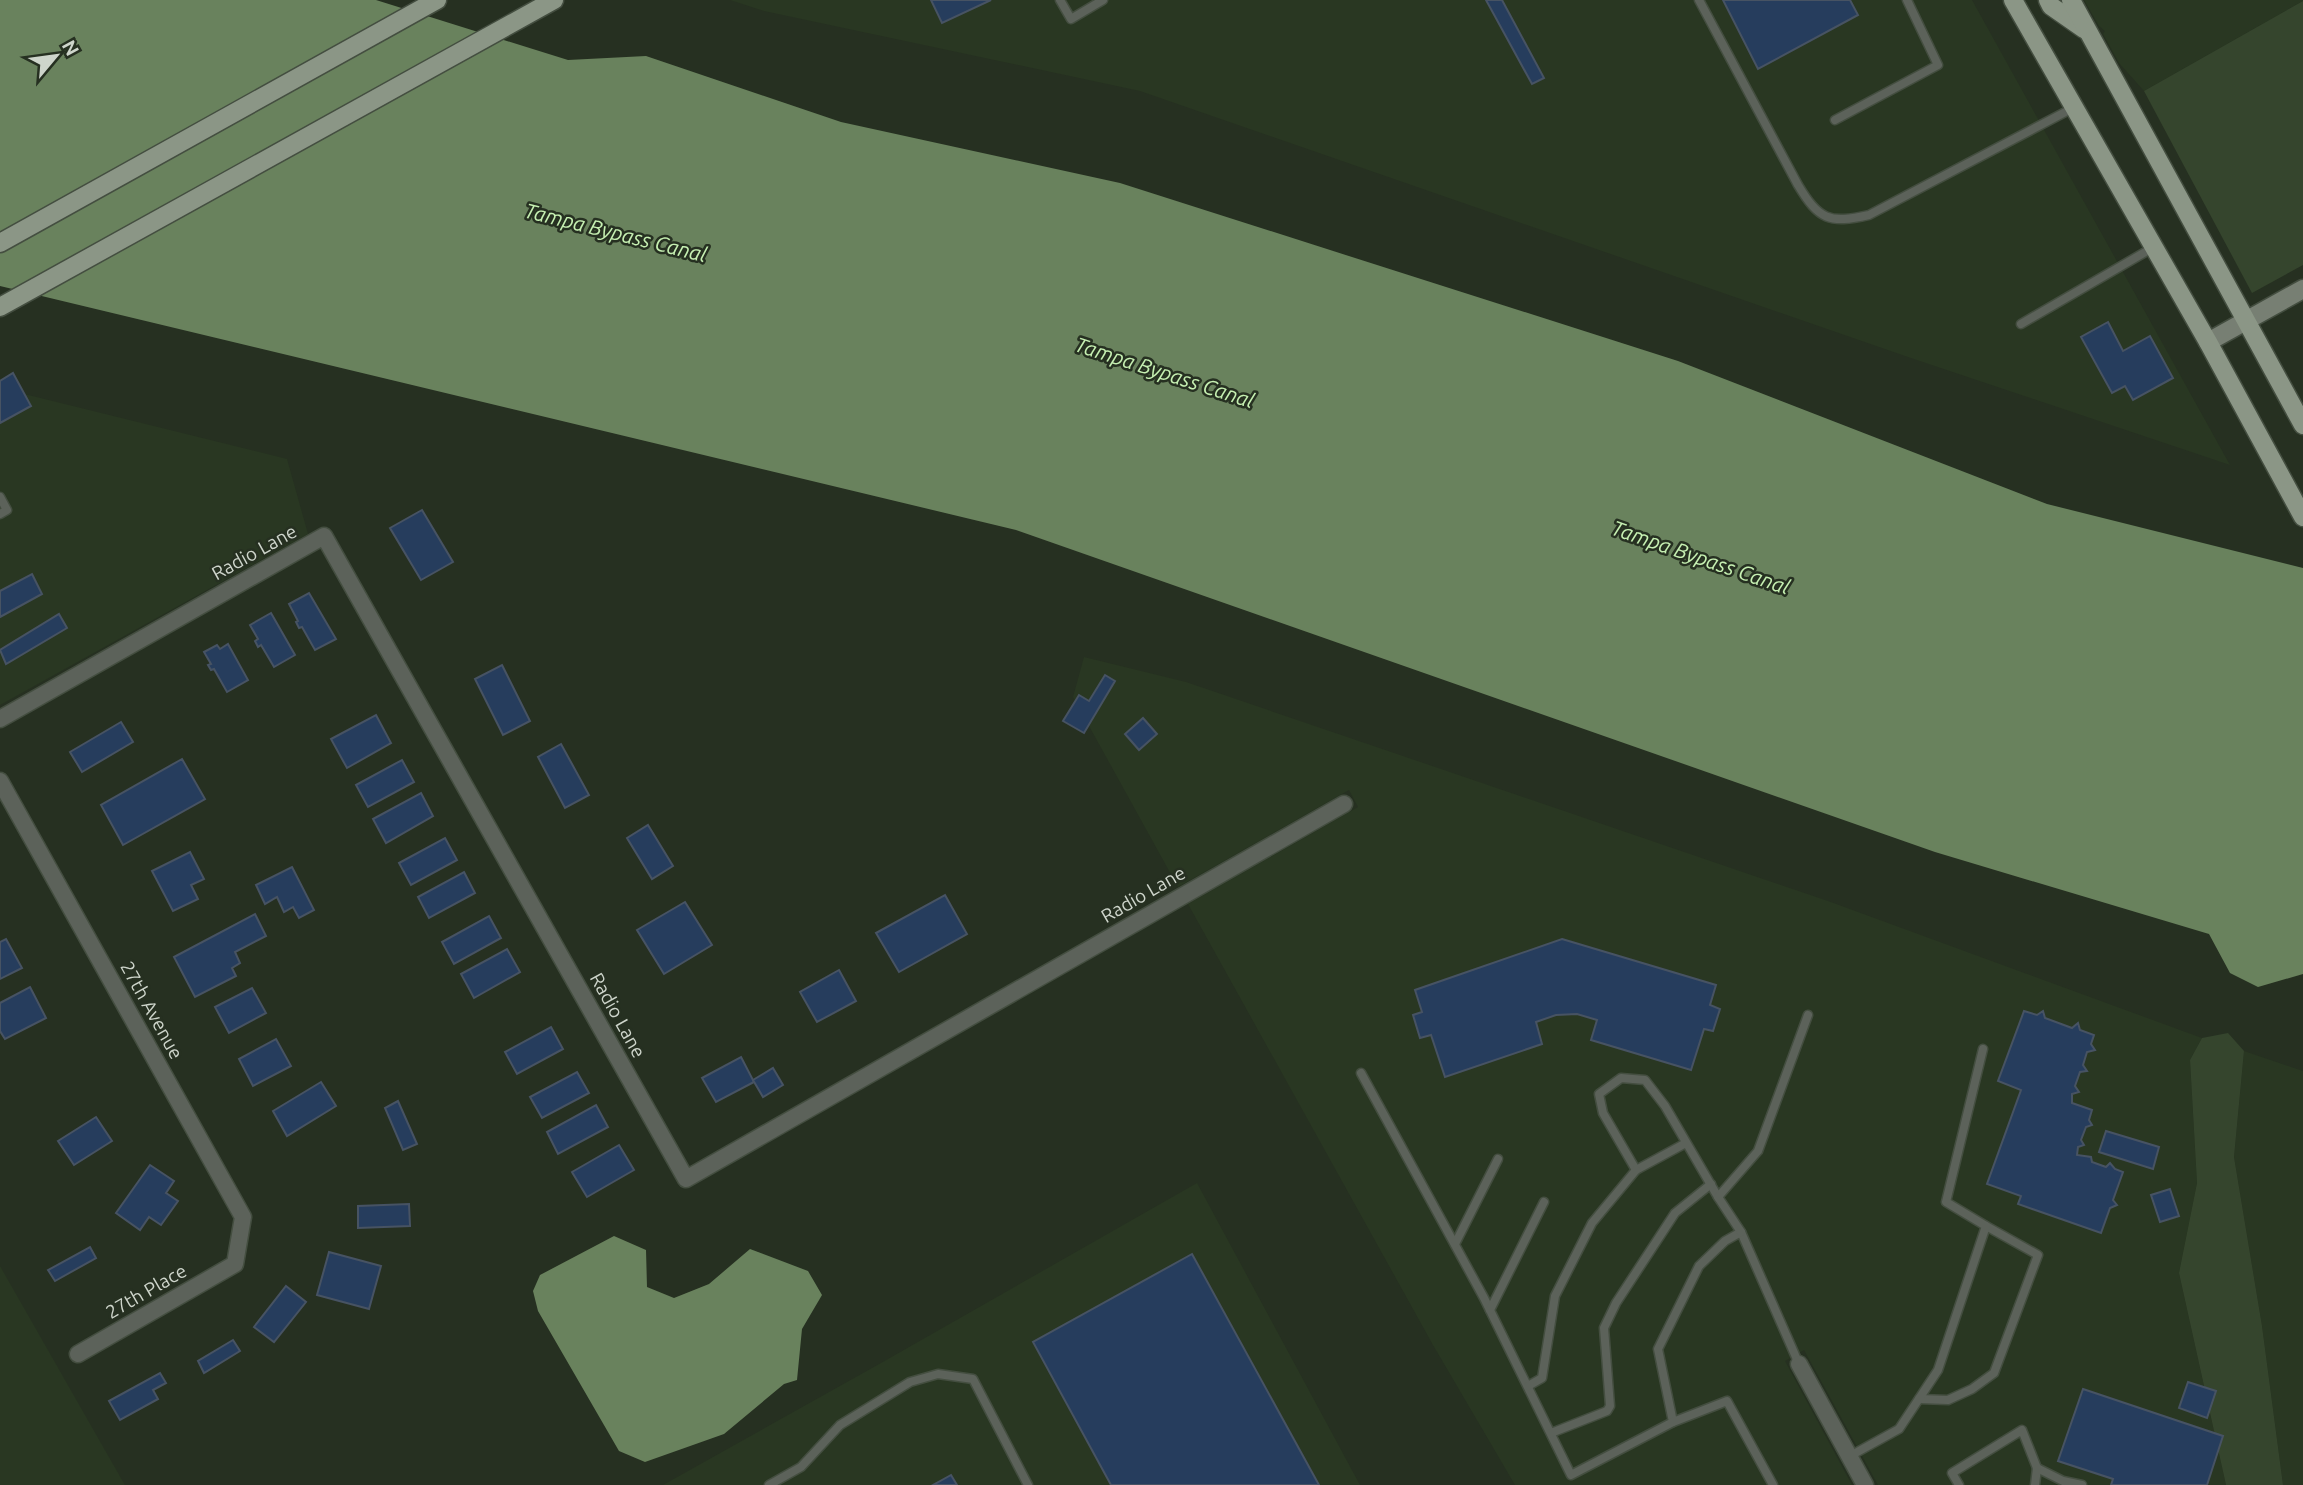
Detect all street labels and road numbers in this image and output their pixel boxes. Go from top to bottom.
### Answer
street label: Radio Lane [208,520,300,584]
street label: Radio Lane [1097,861,1189,927]
street label: 27th Avenue [116,957,188,1063]
street label: Radio Lane [586,969,650,1061]
street label: 27th Place [102,1259,190,1323]

